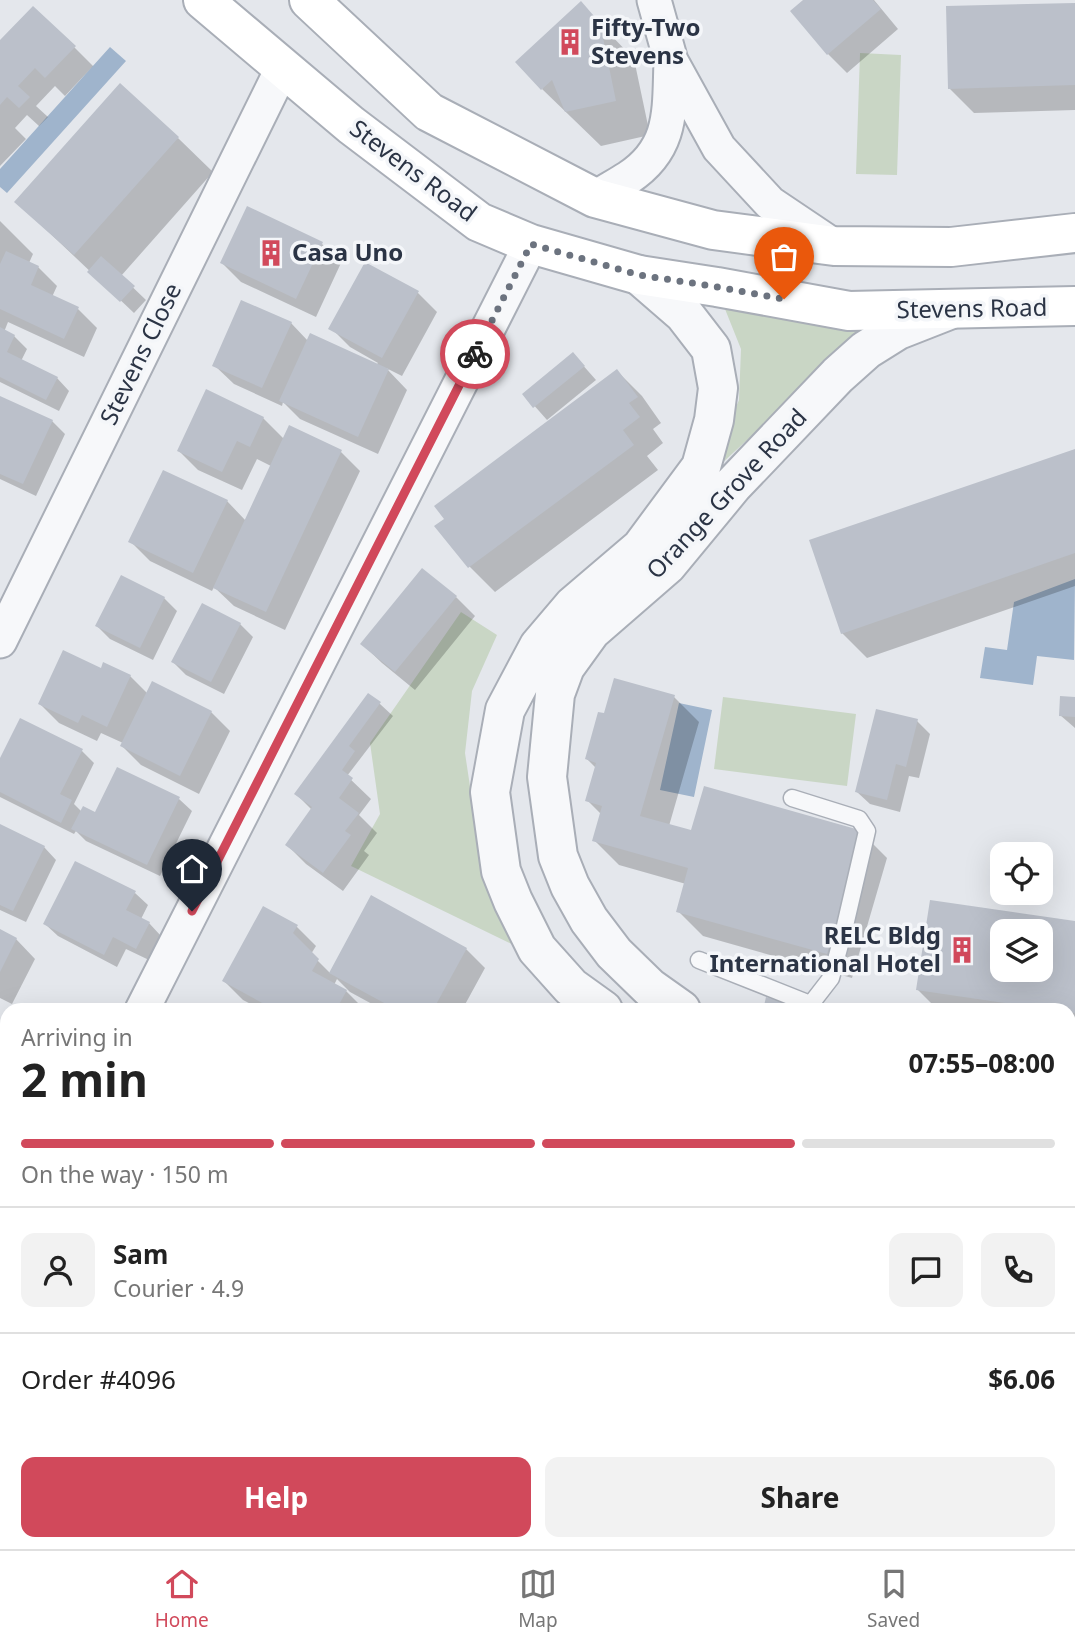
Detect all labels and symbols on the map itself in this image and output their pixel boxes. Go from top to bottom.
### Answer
place label: Fifty-Two Stevens [591,10,700,71]
building icon: Fifty-Two Stevens [555,27,585,57]
street label: Stevens Road [344,111,484,228]
pin [754,227,814,299]
place label: Casa Uno [292,235,403,268]
building icon: Casa Uno [256,238,286,268]
street label: Stevens Close [91,277,188,430]
street label: Stevens Road [896,290,1048,325]
courier [440,319,510,389]
street label: Orange Grove Road [638,401,814,585]
pin [162,839,222,911]
place label: RELC Bldg International Hotel [709,918,941,979]
building icon: RELC Bldg International Hotel [947,935,977,965]

